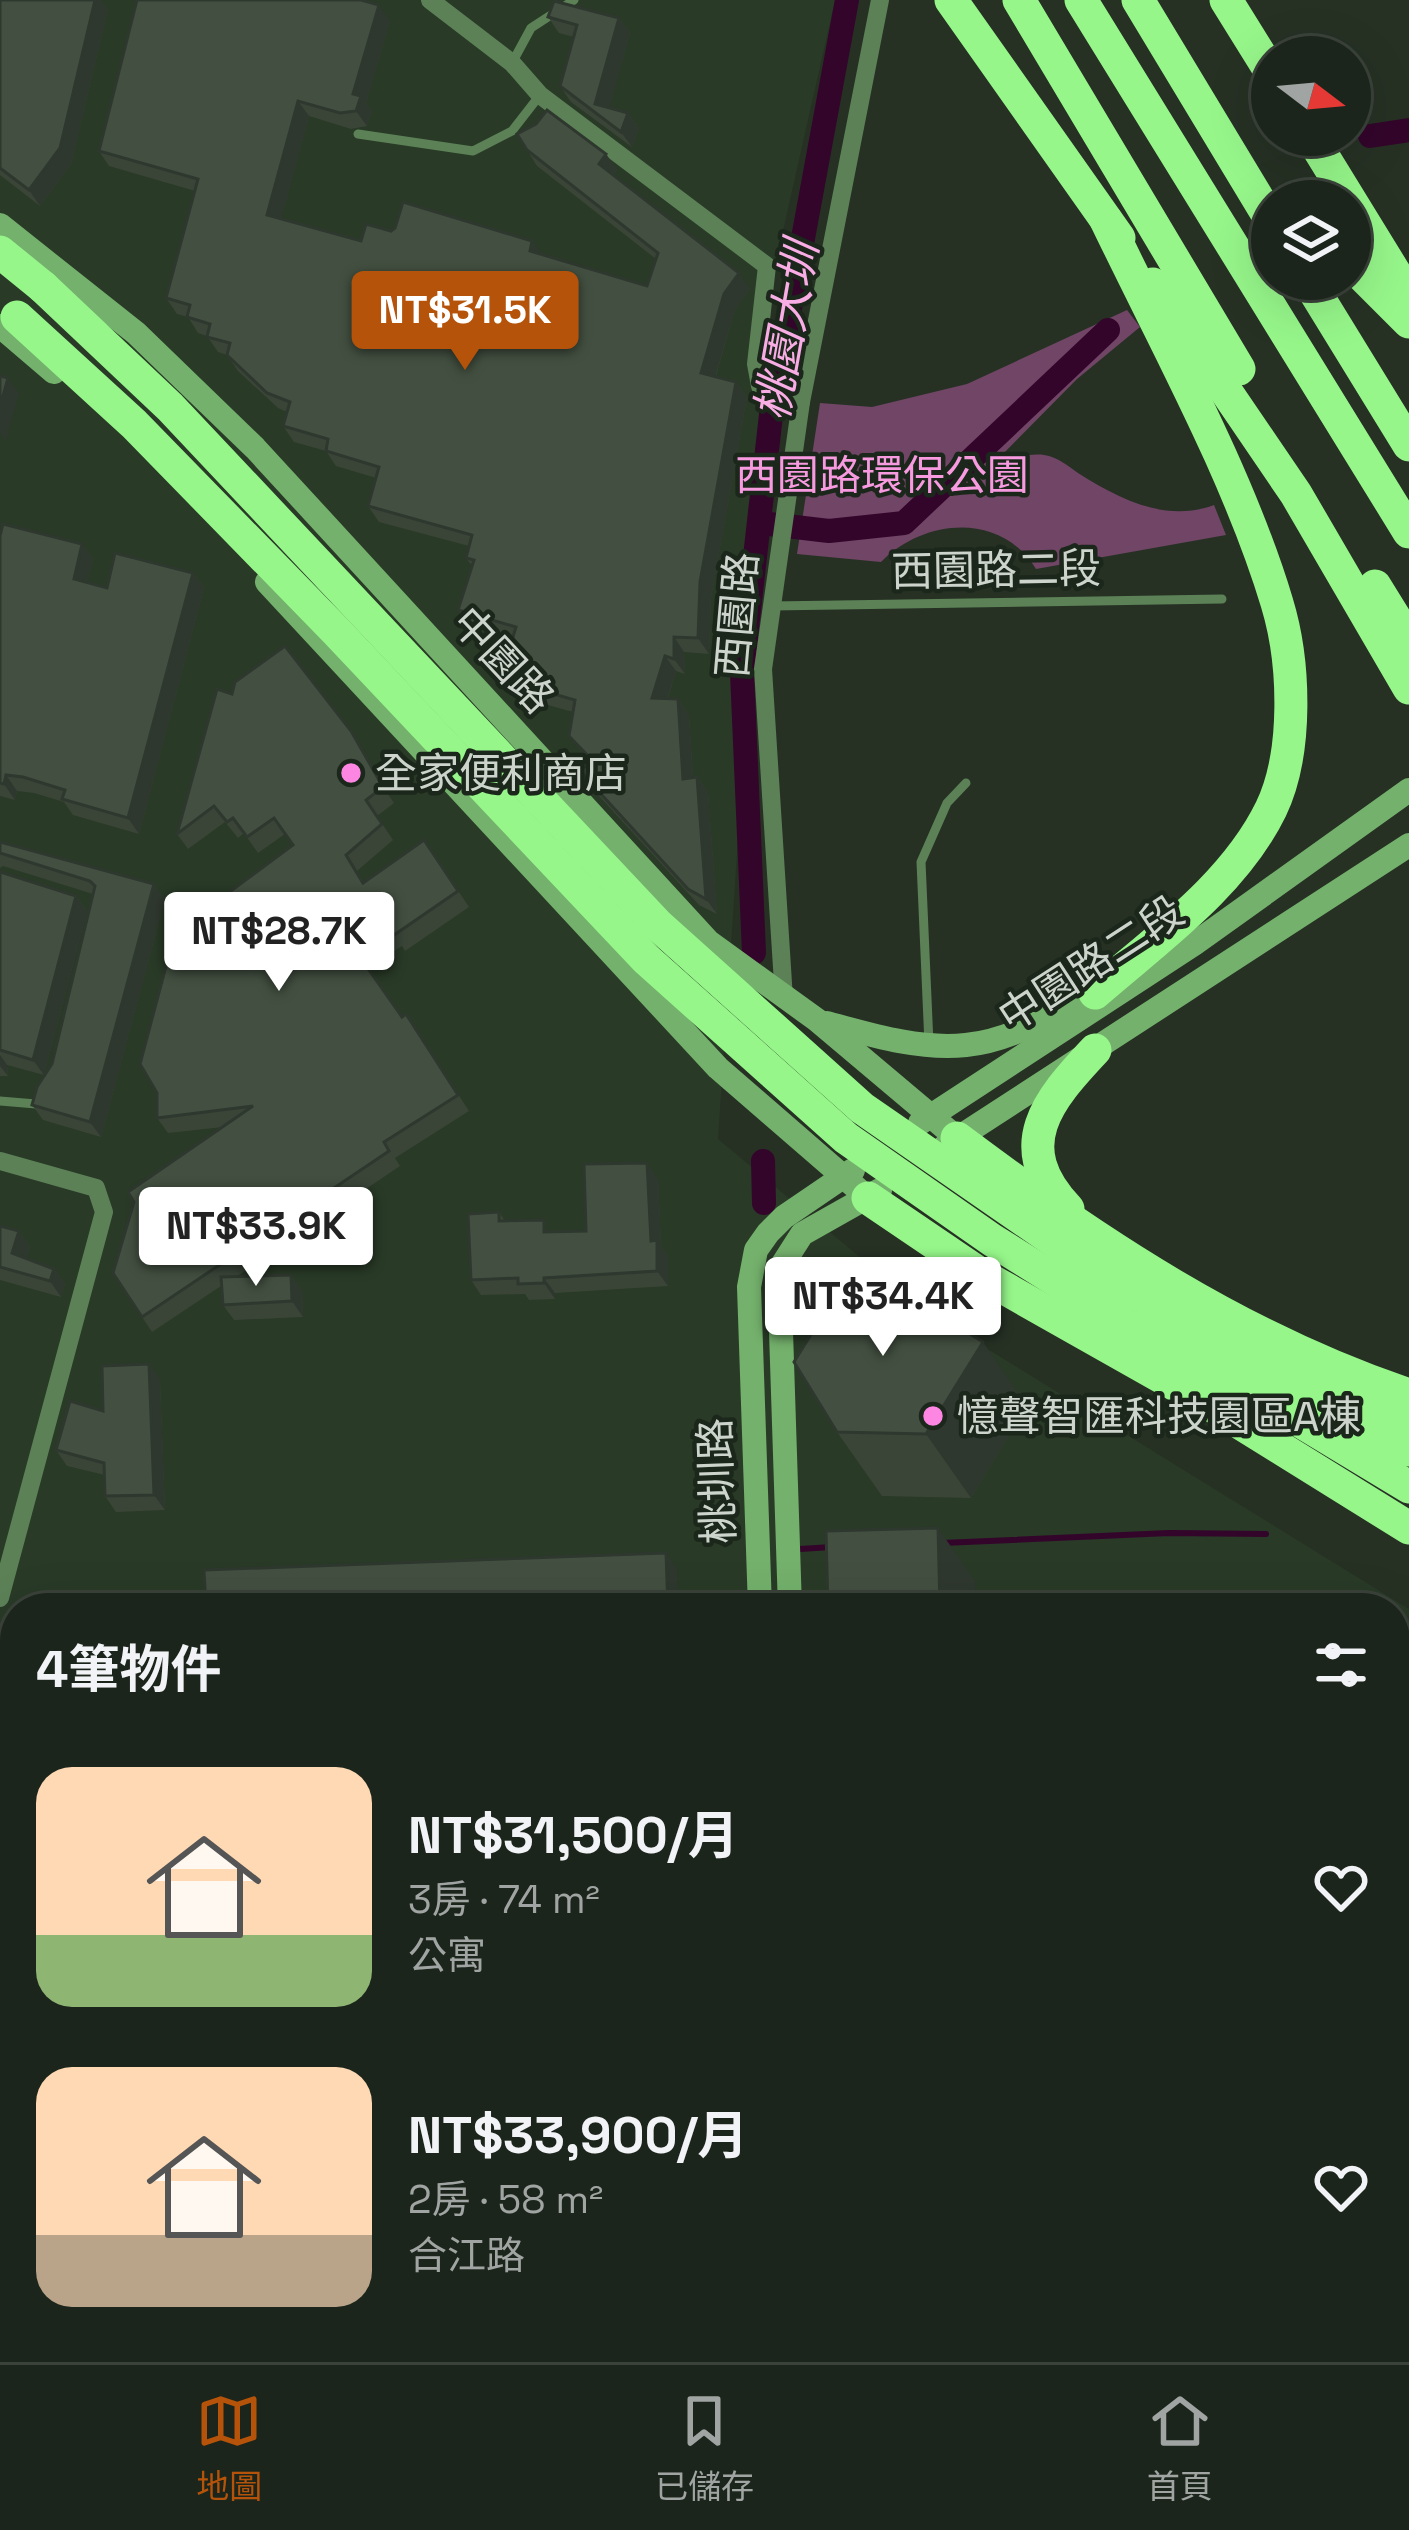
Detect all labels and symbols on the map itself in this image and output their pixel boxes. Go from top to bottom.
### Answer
north arrow [1251,36,1371,156]
water label: 桃園大圳 [743,232,832,425]
pin: NT$31.5K [341,271,589,373]
park label: 西園路環保公園 [735,449,1029,502]
street label: 西園路二段 [891,542,1101,598]
street label: 西園路 [705,550,769,680]
street label: 中園路 [441,596,565,724]
place label: 全家便利商店 [375,747,627,800]
marker: 全家便利商店 [338,760,364,786]
street label: 中園路二段 [989,885,1193,1043]
pin: NT$28.7K [155,892,403,994]
pin: NT$33.9K [132,1187,380,1289]
pin: NT$34.4K [759,1257,1007,1359]
place label: 憶聲智匯科技園區A棟 [957,1390,1361,1443]
marker: 憶聲智匯科技園區A棟 [920,1403,946,1429]
street label: 桃圳路 [688,1417,746,1545]

